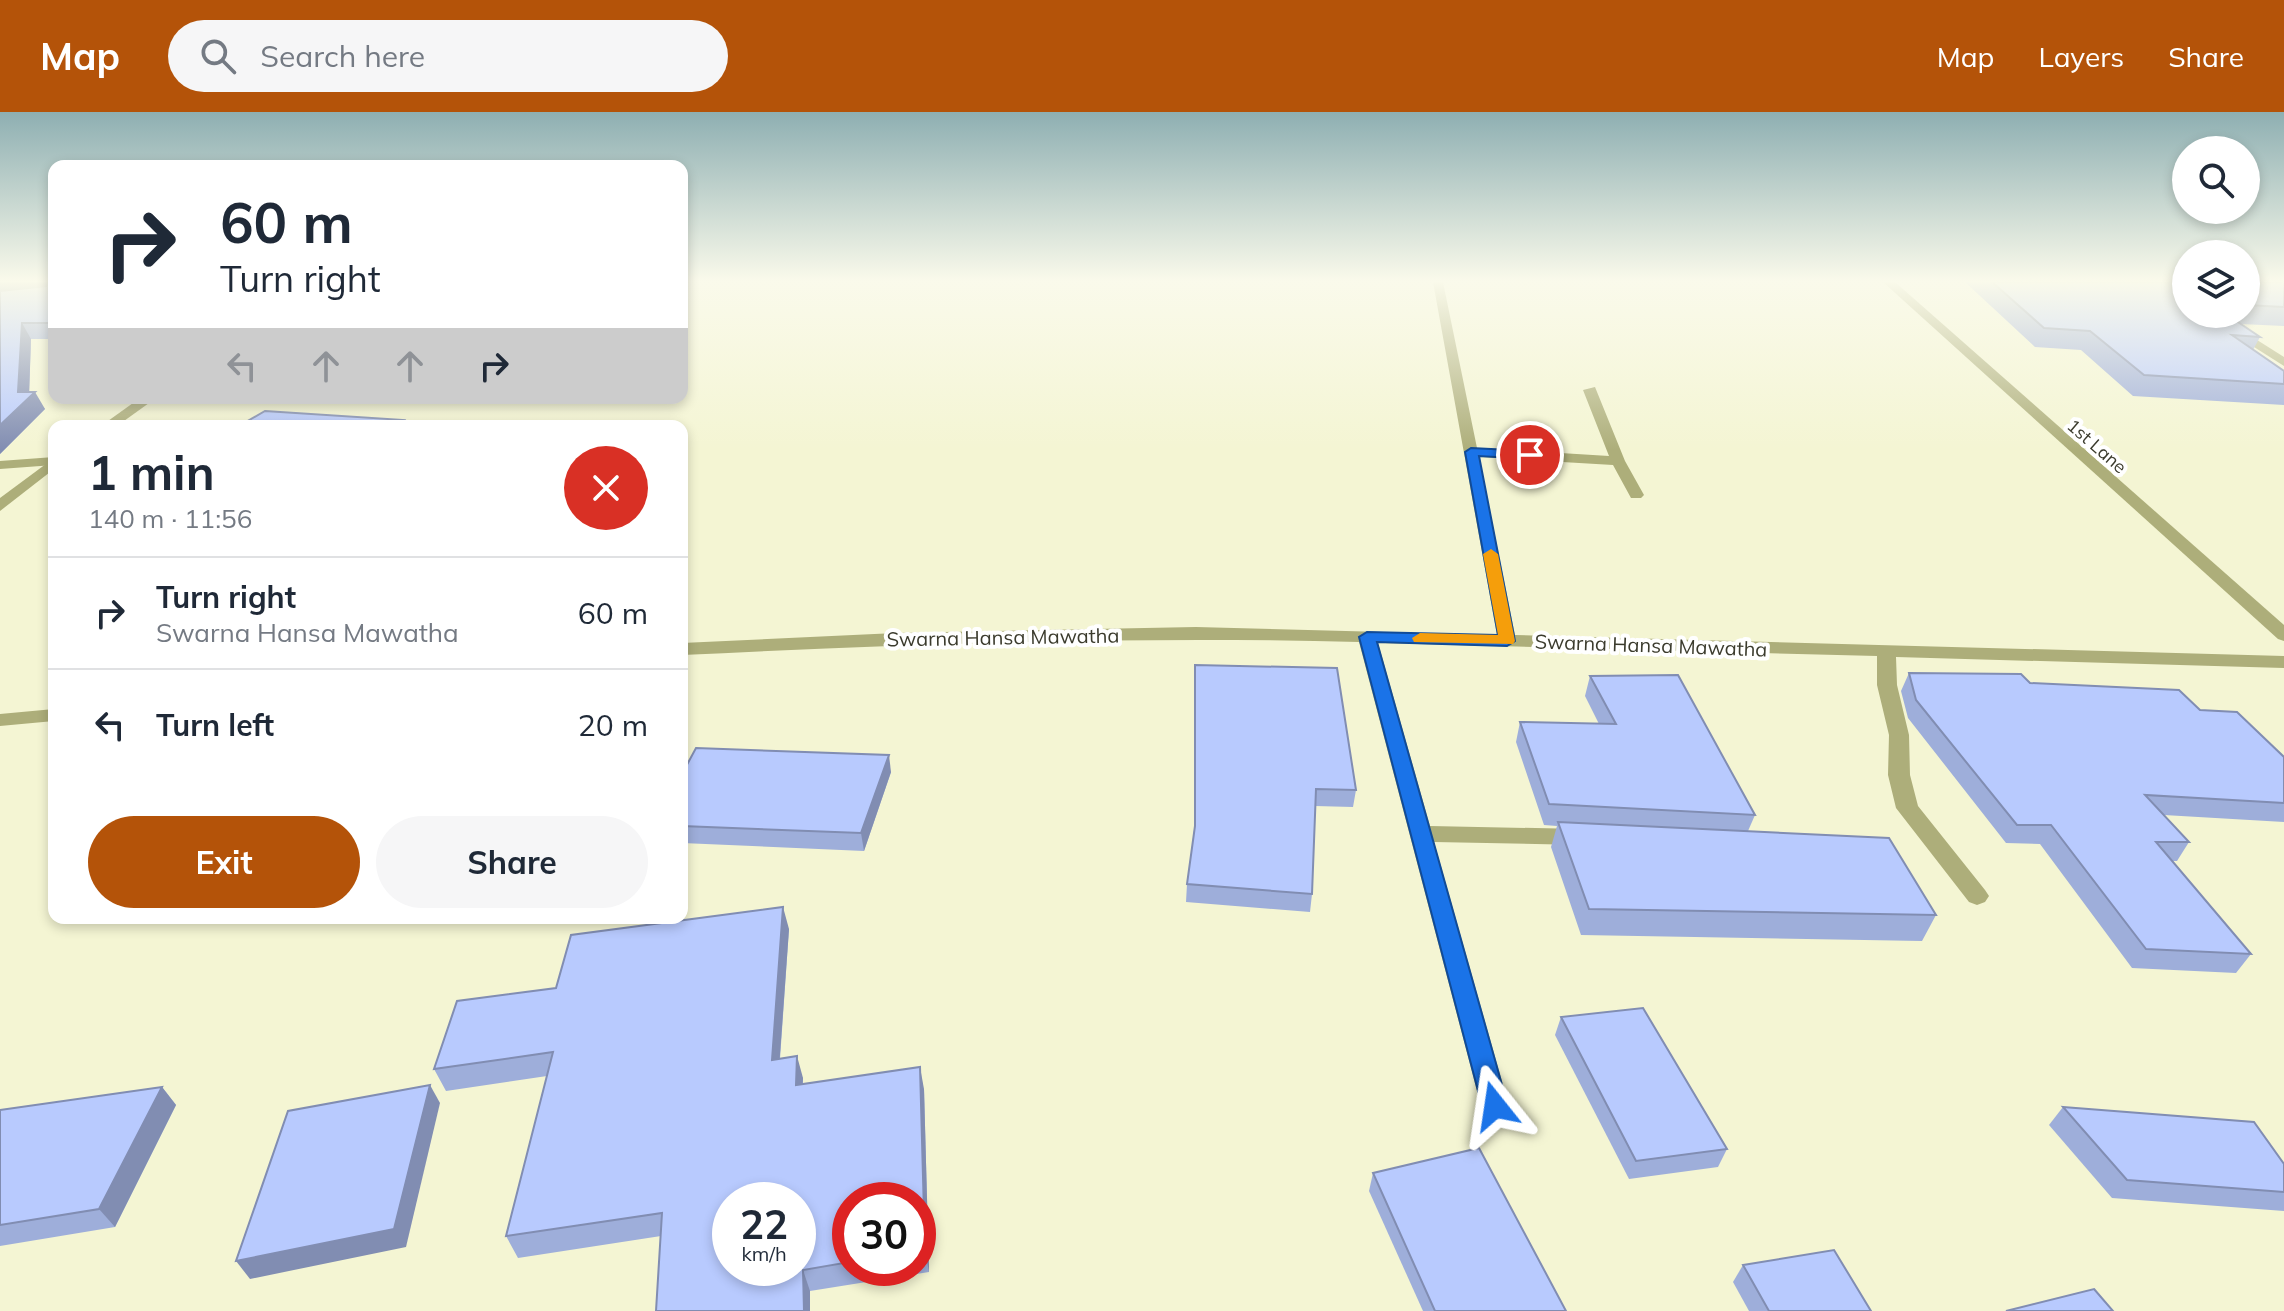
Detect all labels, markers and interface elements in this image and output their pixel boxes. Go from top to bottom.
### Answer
search box [168,20,728,92]
text: Map [40,32,120,80]
icon: search [196,34,240,78]
text: Search here [260,37,425,75]
text: Map [1937,39,1994,74]
text: Layers [2038,39,2124,74]
text: Share [2168,39,2244,74]
map controls [2172,136,2260,328]
button: search [2172,136,2260,224]
text: 60 m [220,187,353,257]
icon: right [88,192,192,296]
button: layers [2172,240,2260,328]
text: Turn right [220,256,381,301]
icon: left [220,344,264,388]
icon: ahead [304,344,348,388]
icon: ahead [388,344,432,388]
icon: right [472,344,516,388]
street label: 1st Lane [2062,414,2132,478]
pin [1496,421,1564,489]
icon: arrive [1508,433,1552,477]
text: 1 min [88,442,215,502]
button: close [564,446,648,530]
text: 140 m · 11:56 [88,502,252,535]
text: Turn right [156,578,296,616]
icon: right [88,591,132,635]
text: 60 m [578,594,648,632]
text: Swarna Hansa Mawatha [156,616,459,649]
street label: Swarna Hansa Mawatha [886,622,1120,652]
street label: Swarna Hansa Mawatha [1534,628,1768,662]
icon: left [88,703,132,747]
text: Turn left [156,706,274,744]
text: 20 m [578,706,648,744]
button: Exit [88,816,360,908]
button: Share [376,816,648,908]
position arrow [1453,1064,1537,1148]
speed limit sign: 30 [832,1182,936,1286]
text: 22 [740,1199,788,1249]
text: km/h [741,1241,787,1266]

